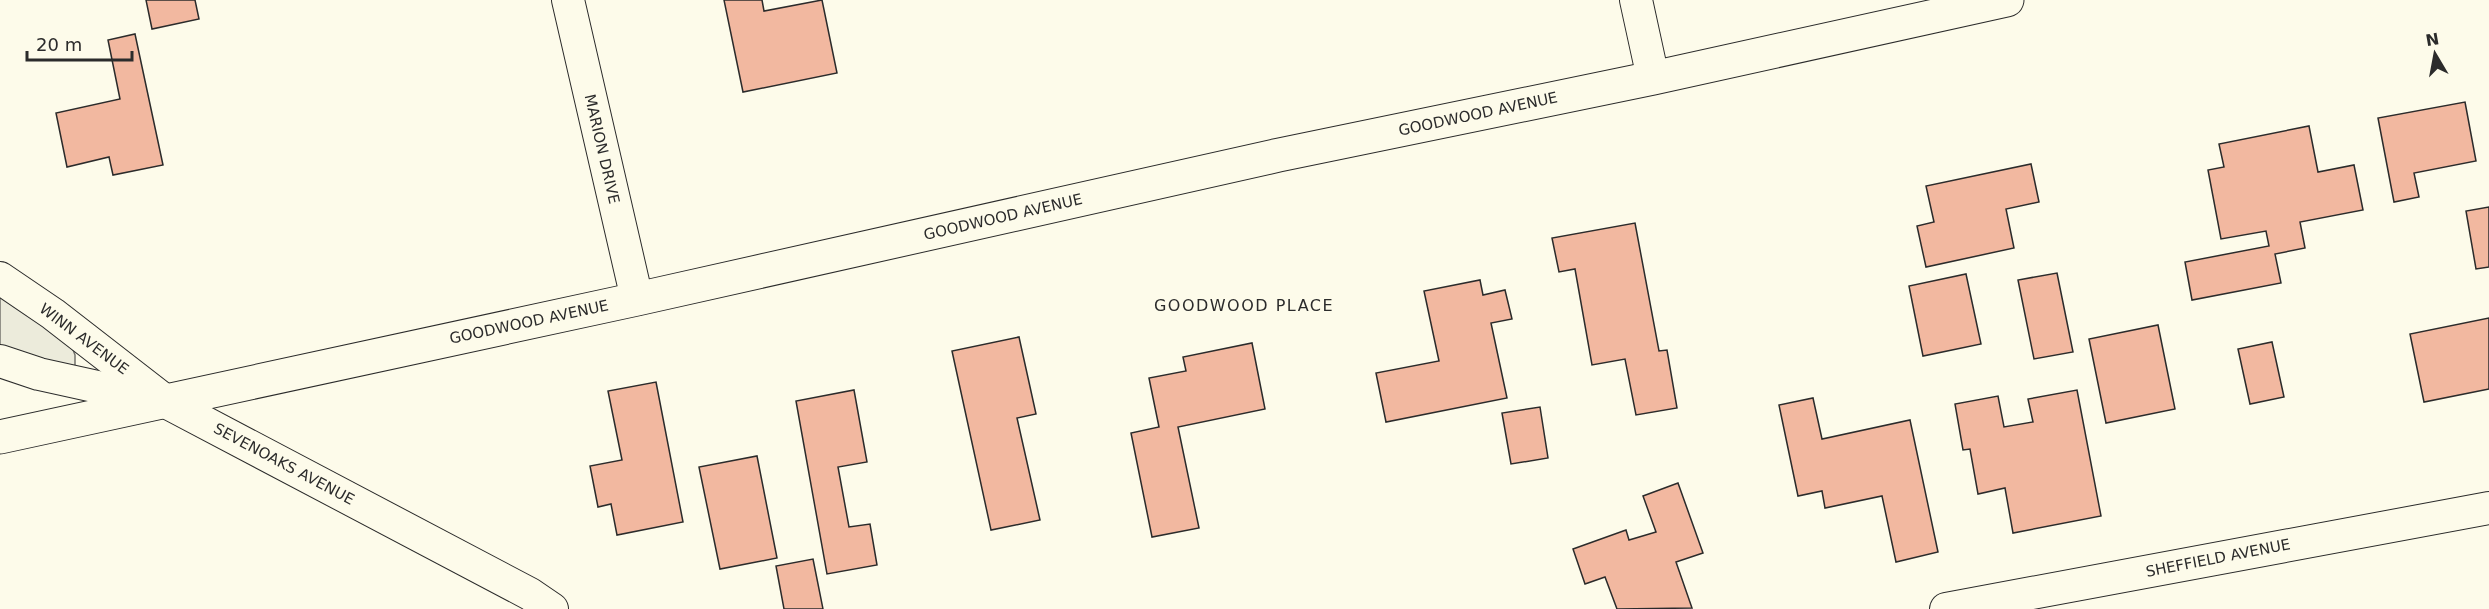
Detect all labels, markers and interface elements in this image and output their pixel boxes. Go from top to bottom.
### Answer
scale bar [27,24,132,62]
north arrow [2405,24,2465,84]
text: N [2424,29,2441,50]
text: 20 m [36,34,82,55]
street label: GOODWOOD AVENUE [1397,88,1559,140]
street label: MARION DRIVE [581,92,623,206]
street label: GOODWOOD AVENUE [922,190,1084,244]
street label: GOODWOOD AVENUE [448,296,610,348]
district label: GOODWOOD PLACE [1154,296,1334,315]
street label: WINN AVENUE [36,300,132,378]
street label: SEVENOAKS AVENUE [211,419,357,509]
street label: SHEFFIELD AVENUE [2144,535,2292,581]

